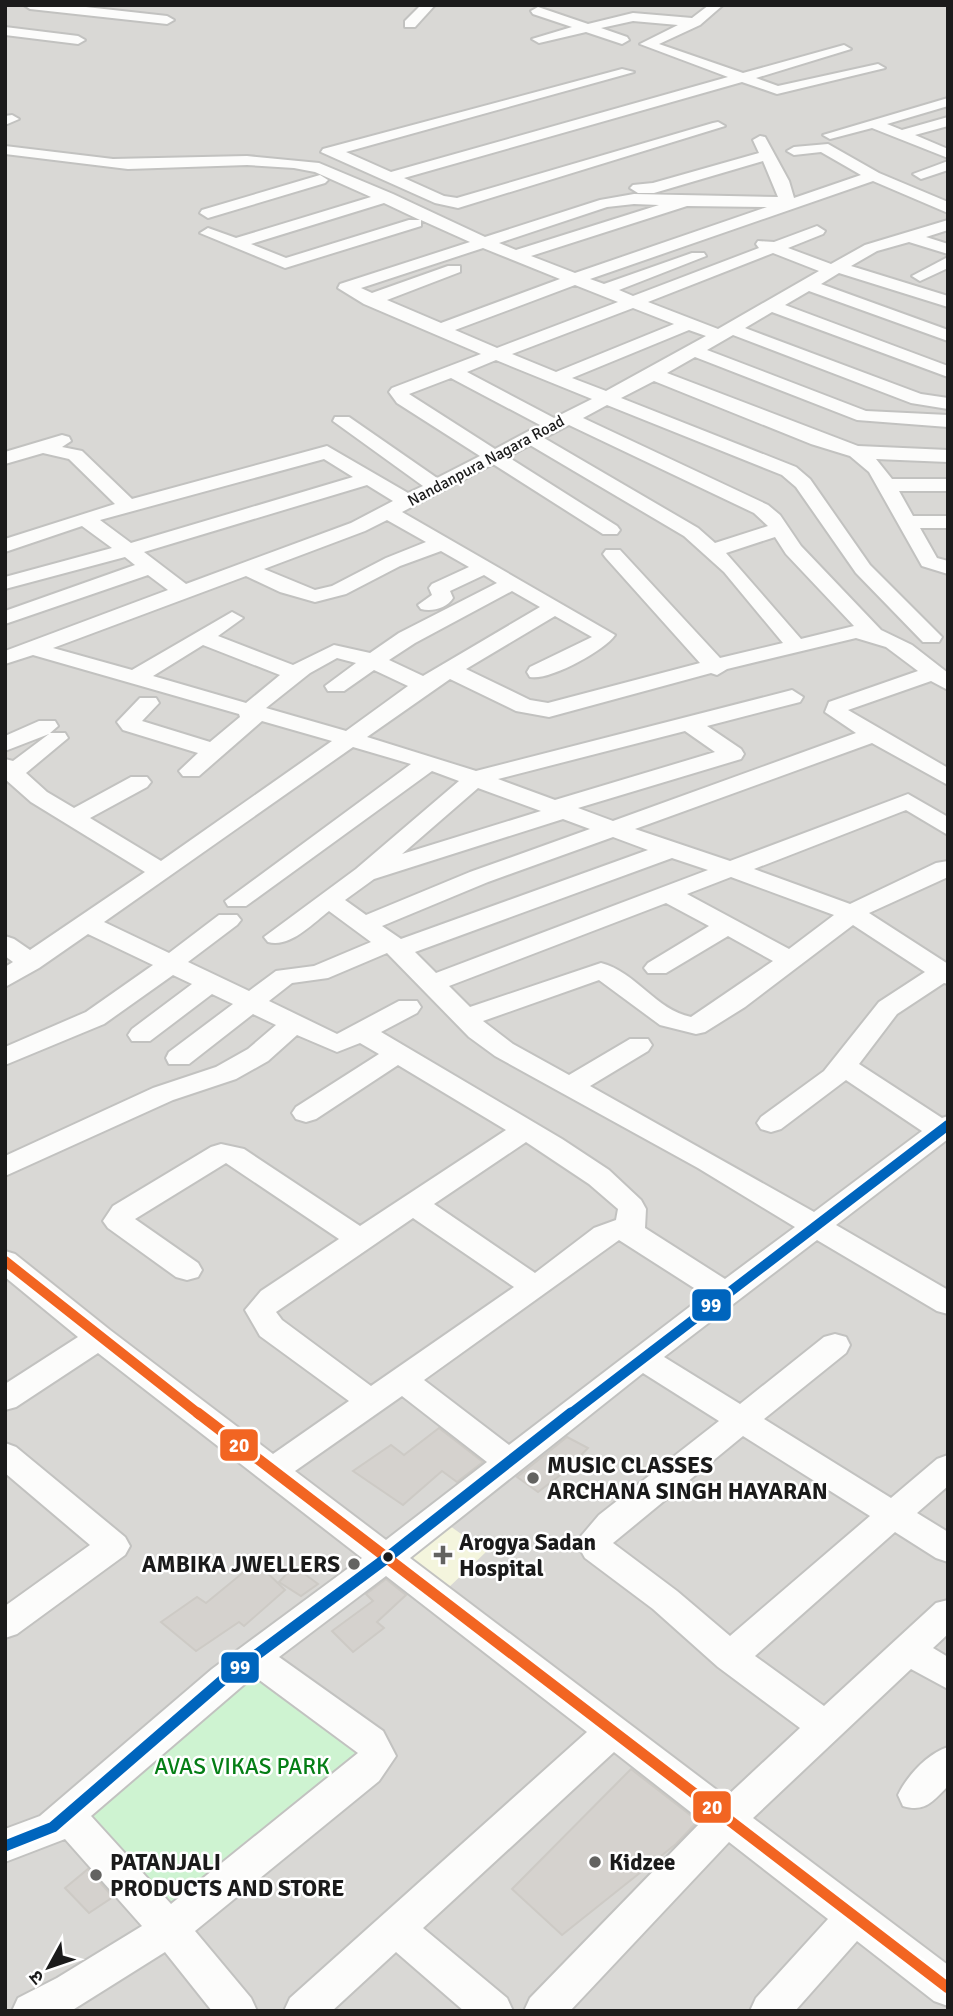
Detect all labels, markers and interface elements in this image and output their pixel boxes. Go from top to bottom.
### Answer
street label: Nandanpura Nagara Road [404,411,568,511]
line badge: 99 [691,1288,732,1322]
text: 99 [701,1294,721,1318]
line badge: 20 [219,1428,259,1462]
text: 20 [229,1434,249,1458]
place label: MUSIC CLASSES ARCHANA SINGH HAYARAN [547,1451,828,1506]
marker: MUSIC CLASSES ARCHANA SINGH HAYARAN [525,1470,541,1486]
place label: Arogya Sadan Hospital [459,1528,596,1583]
marker: Arogya Sadan Hospital [433,1545,453,1565]
place label: AMBIKA JWELLERS [142,1550,340,1579]
unlabelled marker [381,1550,395,1564]
marker: AMBIKA JWELLERS [346,1556,362,1572]
line badge: 99 [220,1651,260,1684]
text: 99 [230,1656,250,1680]
park label: AVAS VIKAS PARK [154,1752,330,1781]
line badge: 20 [692,1790,732,1824]
text: 20 [702,1796,722,1820]
place label: PATANJALI PRODUCTS AND STORE [110,1848,344,1903]
place label: Kidzee [609,1848,675,1877]
marker: Kidzee [587,1854,603,1870]
marker: PATANJALI PRODUCTS AND STORE [88,1867,104,1883]
north arrow [14,1932,84,2002]
text: उ [23,1965,50,1989]

